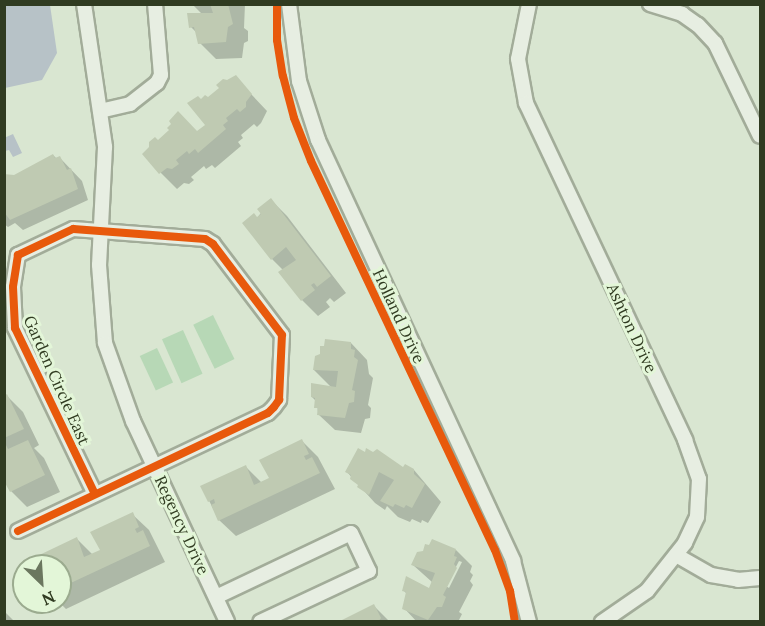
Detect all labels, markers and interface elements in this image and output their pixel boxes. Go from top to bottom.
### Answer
street label: Holland Drive [369,266,429,366]
street label: Ashton Drive [603,280,661,376]
street label: Garden Circle East [20,312,94,448]
street label: Regency Drive [151,473,213,577]
north arrow [12,554,72,614]
text: N [39,587,59,610]

